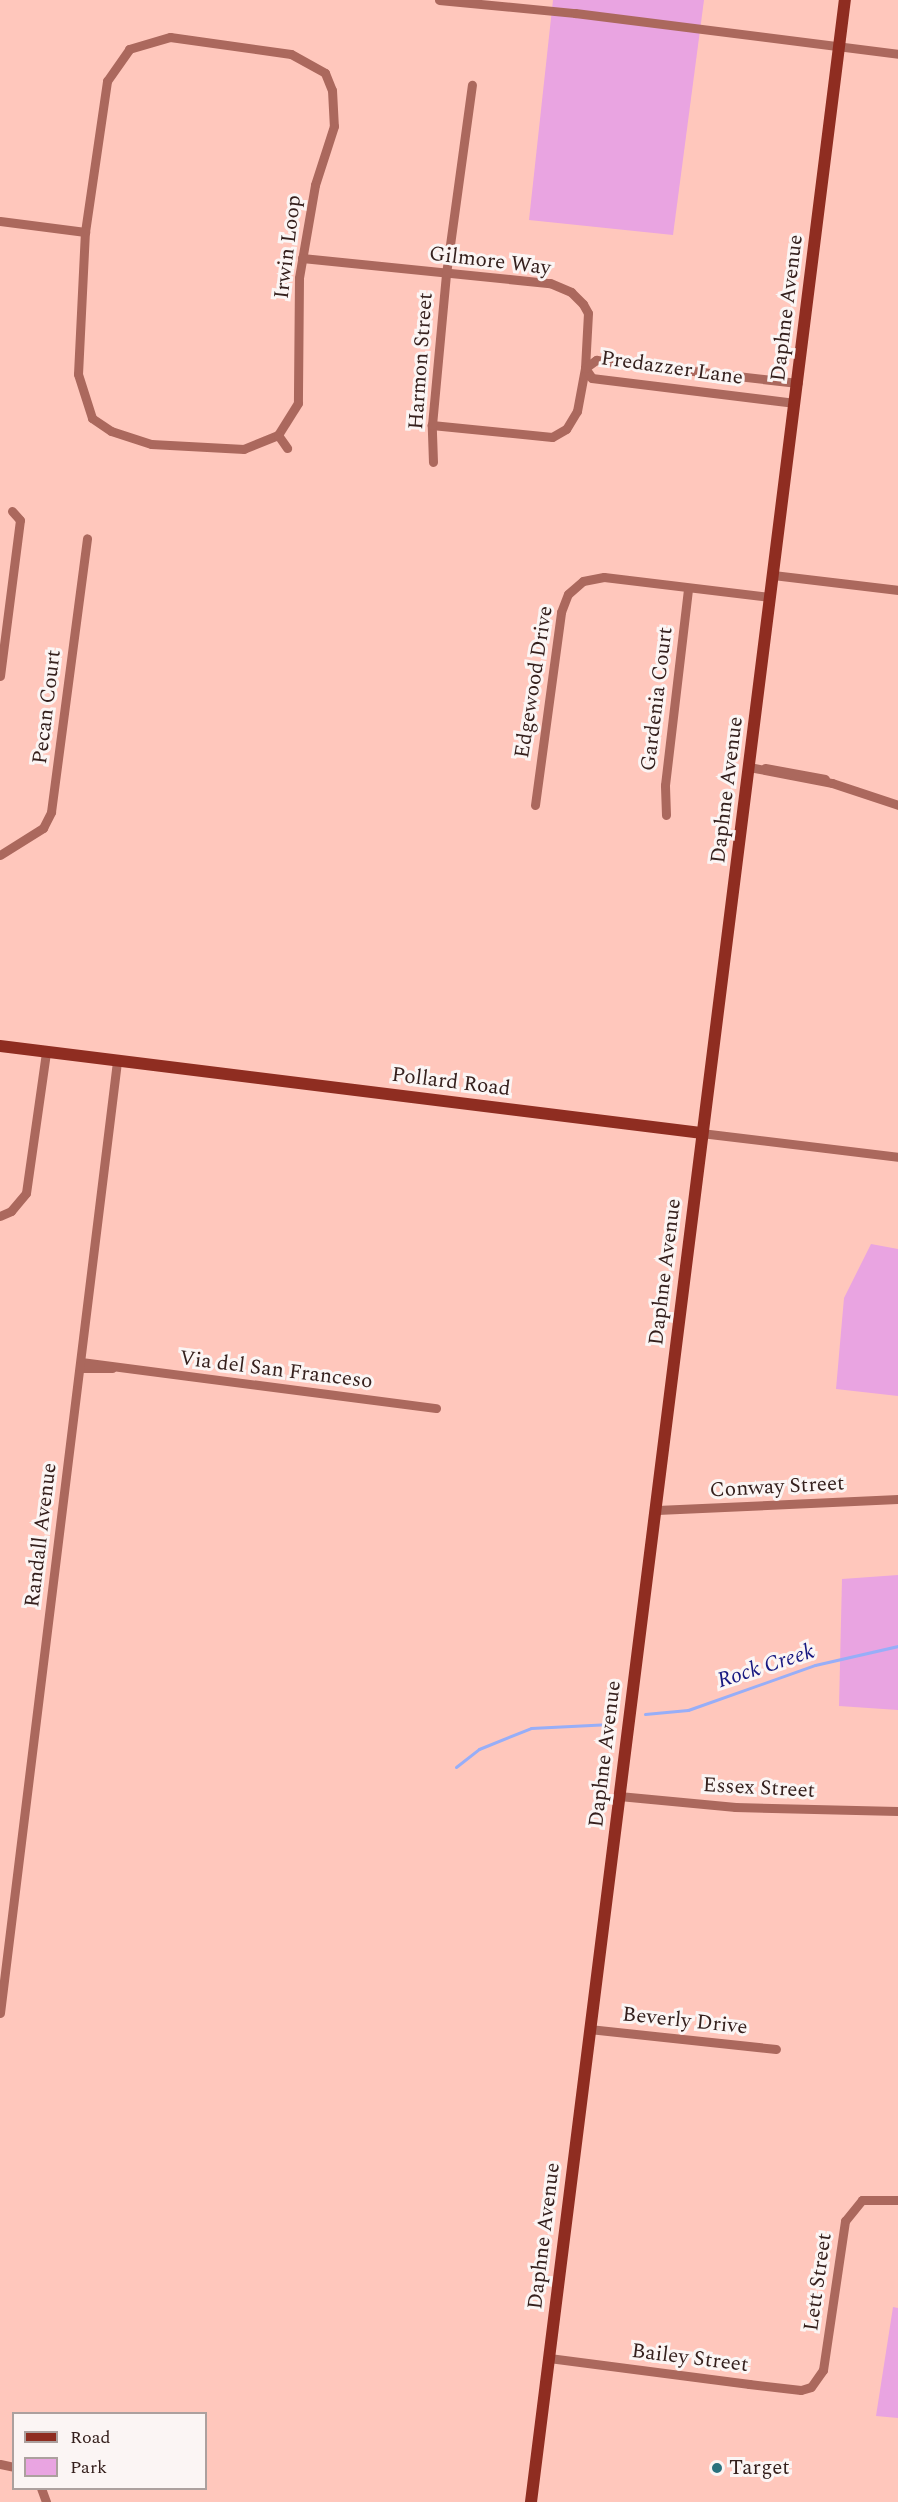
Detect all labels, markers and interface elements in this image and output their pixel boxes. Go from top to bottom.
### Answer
street label: Irwin Loop [269,194,307,300]
street label: Daphne Avenue [765,233,809,383]
street label: Gilmore Way [428,241,552,281]
street label: Harmon Street [404,291,438,431]
street label: Predazzer Lane [599,346,745,390]
street label: Edgewood Drive [510,604,558,760]
street label: Gardenia Court [636,626,678,772]
street label: Pecan Court [27,648,67,766]
street label: Daphne Avenue [705,715,749,865]
street label: Pollard Road [390,1062,512,1102]
street label: Daphne Avenue [643,1197,687,1347]
street label: Via del San Franceso [178,1346,374,1394]
street label: Randall Avenue [20,1461,62,1609]
street label: Conway Street [709,1471,845,1503]
water label: Rock Creek [714,1638,818,1694]
street label: Daphne Avenue [583,1679,627,1829]
street label: Essex Street [702,1772,816,1804]
street label: Beverly Drive [621,2002,749,2040]
street label: Daphne Avenue [522,2161,566,2311]
street label: Lett Street [799,2231,837,2333]
street label: Bailey Street [630,2338,750,2378]
legend [12,2412,207,2490]
text: Road [70,2424,111,2451]
text: Park [70,2454,107,2481]
place label: Target [729,2455,790,2481]
marker: Target [710,2461,724,2475]

